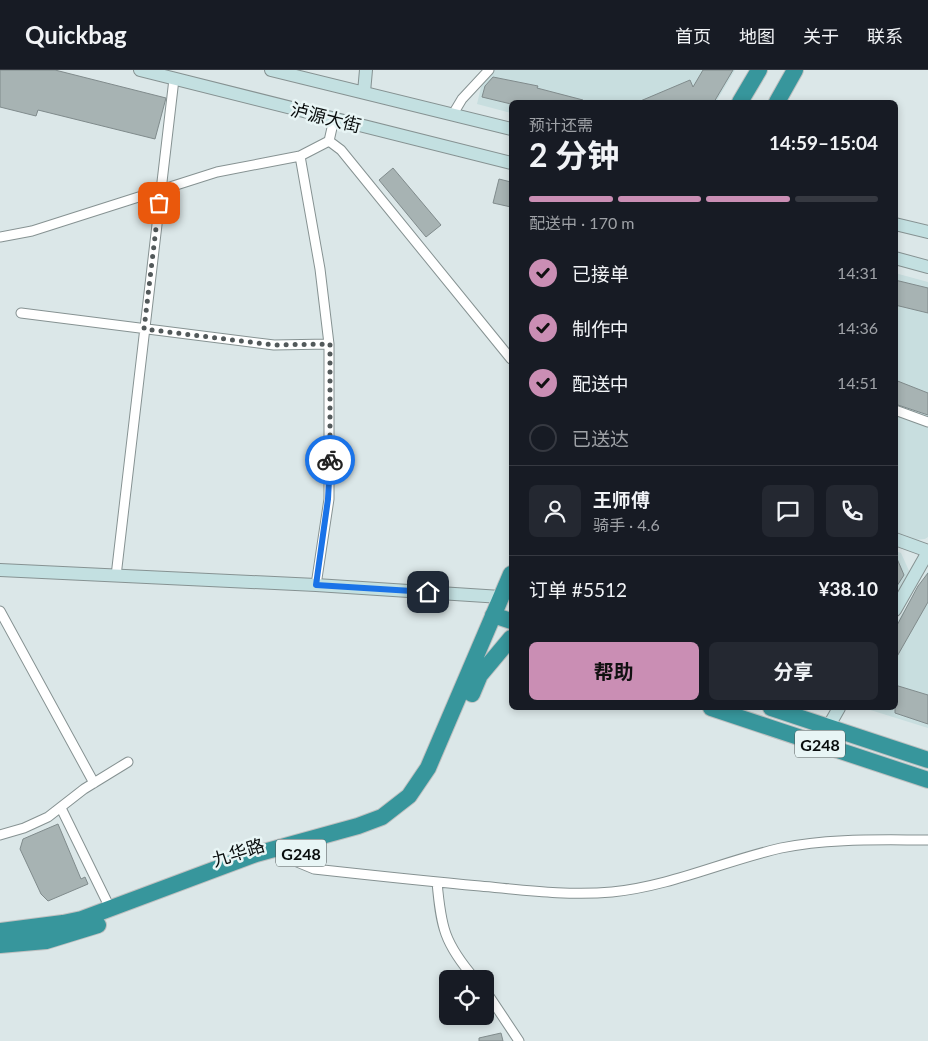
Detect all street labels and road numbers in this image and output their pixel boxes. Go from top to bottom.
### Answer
street label: 泸源大街 [288,98,364,136]
road number: G248 [795,731,845,758]
street label: 九华路 [209,833,267,871]
road number: G248 [276,840,326,866]

